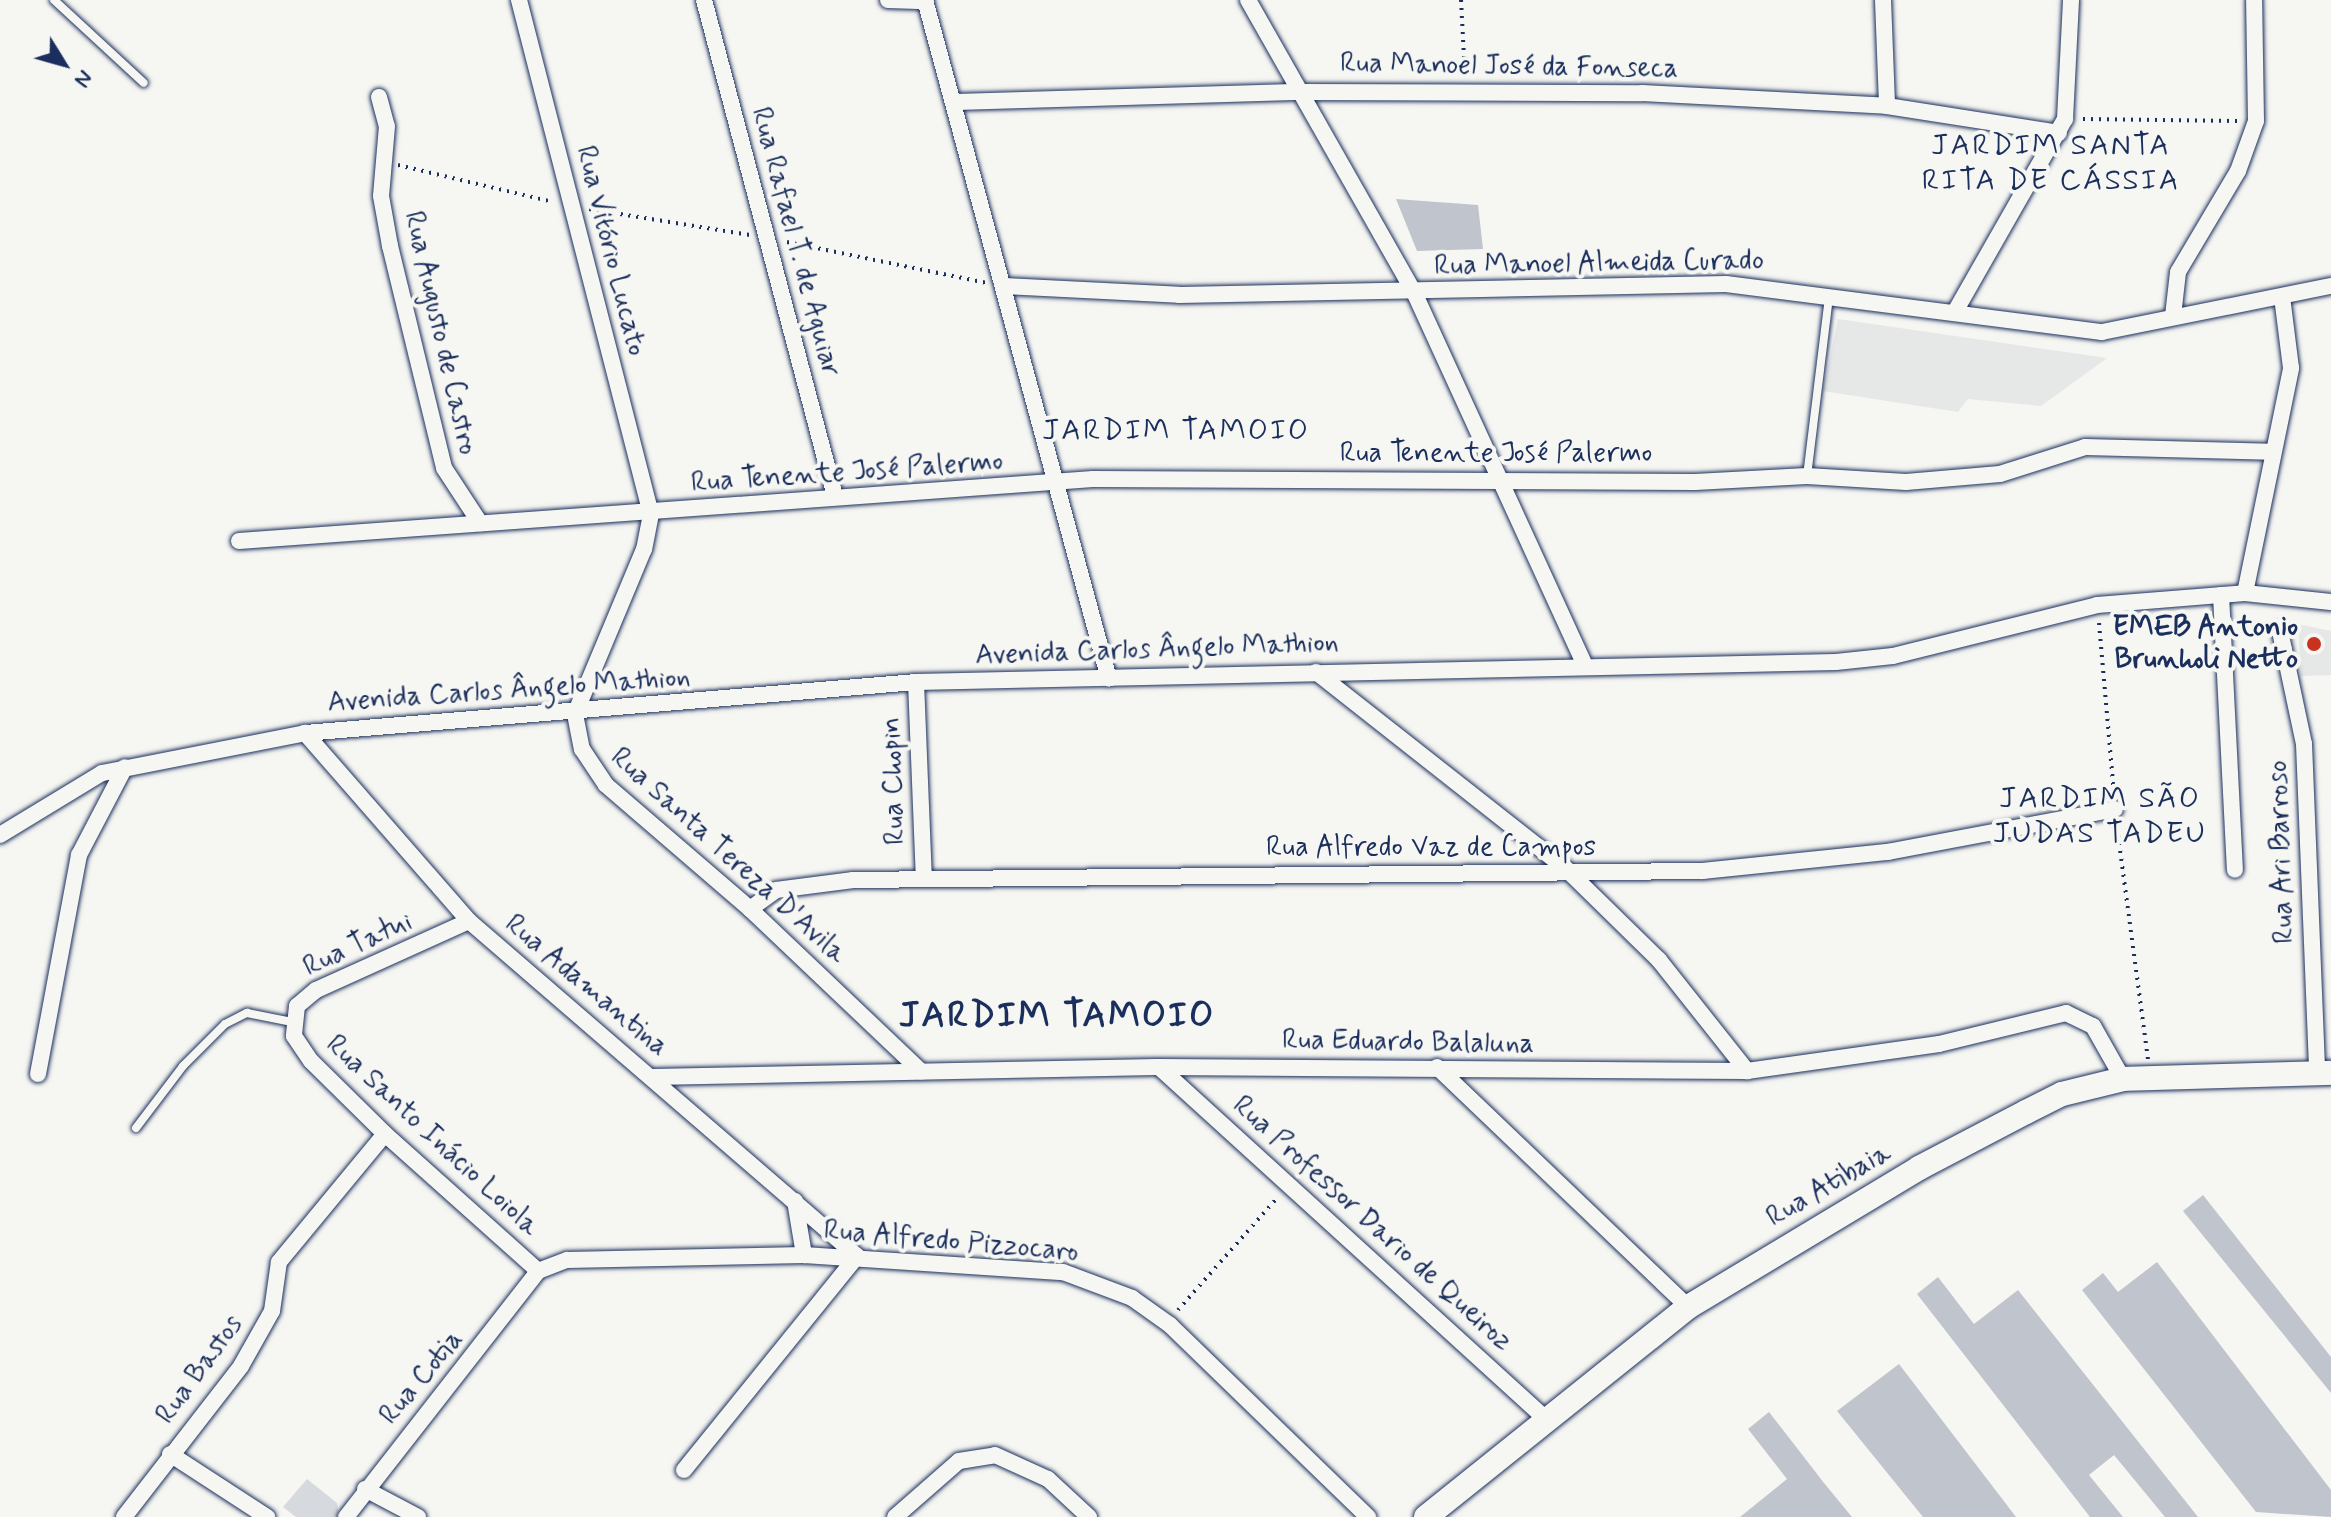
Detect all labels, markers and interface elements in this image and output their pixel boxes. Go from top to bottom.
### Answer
north arrow [24,24,104,104]
street label: Rua Manoel José da Fonseca [1344,47,1674,87]
text: N [68,64,99,93]
street label: Rua Rafael T. de Aguiar [744,106,846,378]
district label: JARDIM SANTA RITA DE CÁSSIA [1921,128,2181,198]
street label: Rua Vitório Lucato [568,145,652,357]
street label: Rua Augusto de Castro [395,205,485,461]
street label: Rua Manoel Almeida Curado [1434,244,1764,284]
district label: JARDIM TAMOIO [1044,413,1308,449]
street label: Rua Tenente José Palermo [1337,437,1655,471]
street label: Rua Tenente José Palermo [688,445,1006,501]
place label: EMEB Antonio Brunholi Netto [2115,611,2298,677]
street label: Avenida Carlos Ângelo Mathion [975,627,1339,673]
marker: EMEB Antonio Brunholi Netto [2305,635,2323,653]
street label: Avenida Carlos Ângelo Mathion [327,662,691,720]
street label: Rua Chopin [875,716,913,846]
street label: Rua Santa Tereza D'Avila [604,742,852,970]
street label: Rua Ari Barroso [2262,760,2302,944]
district label: JARDIM SÃO JUDAS TADEU [1993,781,2207,852]
street label: Rua Alfredo Vaz de Campos [1267,831,1595,865]
street label: Rua Tatui [301,907,415,983]
street label: Rua Adamantina [496,907,676,1065]
district label: JARDIM TAMOIO [901,995,1213,1039]
street label: Rua Eduardo Balaluna [1281,1024,1535,1062]
street label: Rua Santo Inácio Loiola [321,1031,543,1241]
street label: Rua Professor Dario de Queiroz [1226,1090,1518,1358]
street label: Rua Atibaia [1761,1137,1897,1235]
street label: Rua Alfredo Pizzocaro [822,1214,1080,1270]
street label: Rua Bastos [150,1310,250,1430]
street label: Rua Cotia [373,1324,471,1432]

